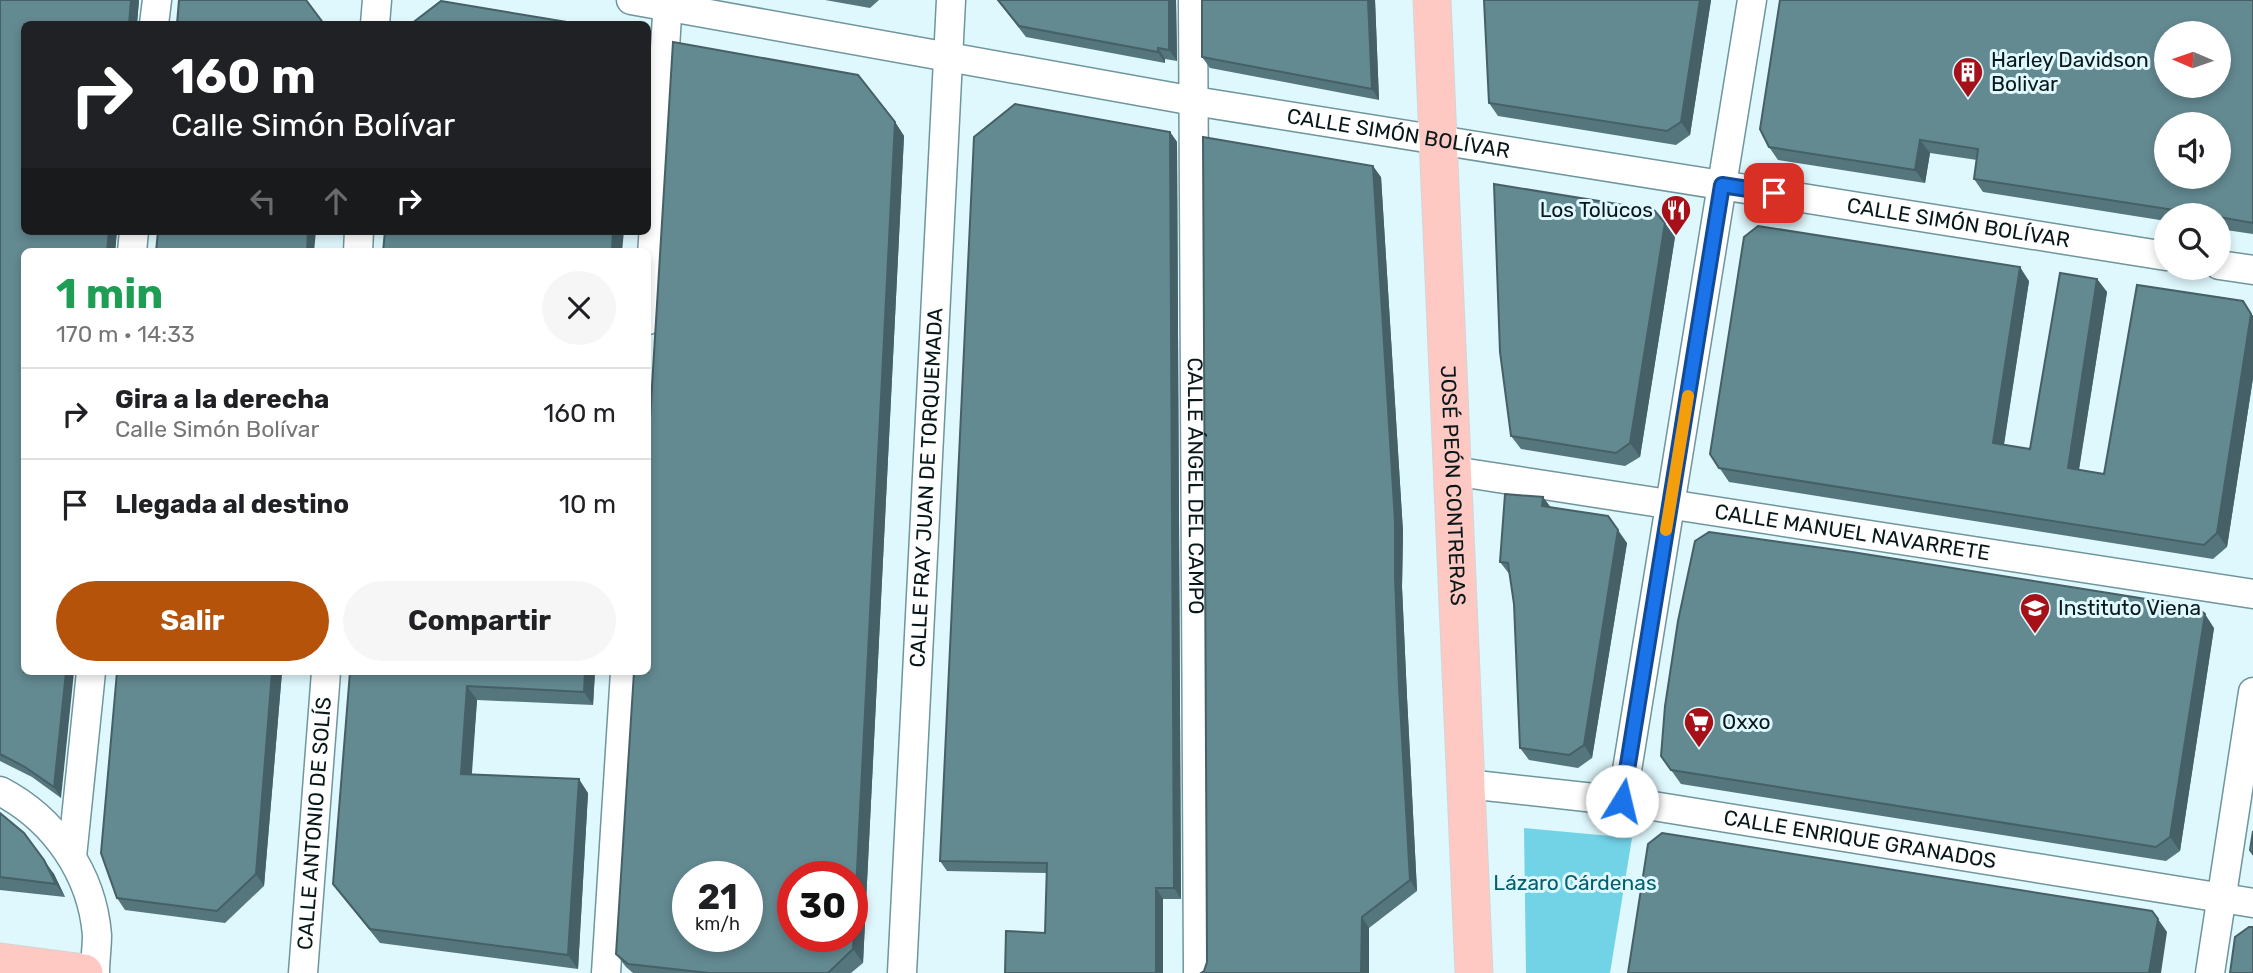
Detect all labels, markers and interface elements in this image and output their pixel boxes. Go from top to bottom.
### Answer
north arrow [2154,21,2231,98]
map controls [2154,21,2231,280]
text: 160 m [171,47,316,105]
place label: Harley Davidson Bolivar [1991,47,2149,96]
icon: right [56,49,147,140]
building icon: Harley Davidson Bolivar [1951,55,1985,99]
street label: CALLE SIMÓN BOLÍVAR [1285,103,1512,163]
text: Calle Simón Bolívar [171,106,455,144]
button: sound [2154,112,2231,189]
pin [1744,163,1804,223]
icon: arrive [1755,174,1793,212]
icon: left [244,182,282,220]
icon: ahead [317,182,355,220]
icon: right [390,182,428,220]
street label: CALLE SIMÓN BOLÍVAR [1845,192,2072,252]
restaurant icon: Los Tolucos [1659,193,1693,237]
place label: Los Tolucos [1540,197,1653,222]
button: search [2154,203,2231,280]
text: 1 min [56,269,163,319]
button: close [542,271,616,345]
street label: CALLE FRAY JUAN DE TORQUEMADA [904,307,947,668]
text: 170 m · 14:33 [56,320,195,348]
street label: CALLE ÁNGEL DEL CAMPO [1183,357,1209,615]
street label: JOSÉ PEÓN CONTRERAS [1436,365,1471,606]
text: Gira a la derecha [115,384,329,415]
icon: right [56,395,94,433]
text: 160 m [543,398,616,429]
text: Calle Simón Bolívar [115,415,319,443]
icon: arrive [56,486,94,524]
text: Llegada al destino [115,489,349,520]
text: 10 m [559,489,616,520]
street label: CALLE MANUEL NAVARRETE [1713,498,1992,565]
button: Salir [56,581,329,661]
button: Compartir [343,581,616,661]
school or university icon: Instituto Viena [2018,591,2052,635]
place label: Instituto Viena [2058,595,2201,620]
street label: CALLE ANTONIO DE SOLÍS [292,696,336,951]
supermarket icon: Oxxo [1682,705,1716,749]
place label: Oxxo [1722,709,1771,734]
position arrow [1585,764,1659,838]
street label: CALLE ENRIQUE GRANADOS [1722,805,1998,873]
speed limit sign: 30 [777,861,868,952]
park label: Lázaro Cárdenas [1493,870,1657,895]
text: 21 [697,876,738,918]
text: km/h [695,913,740,935]

